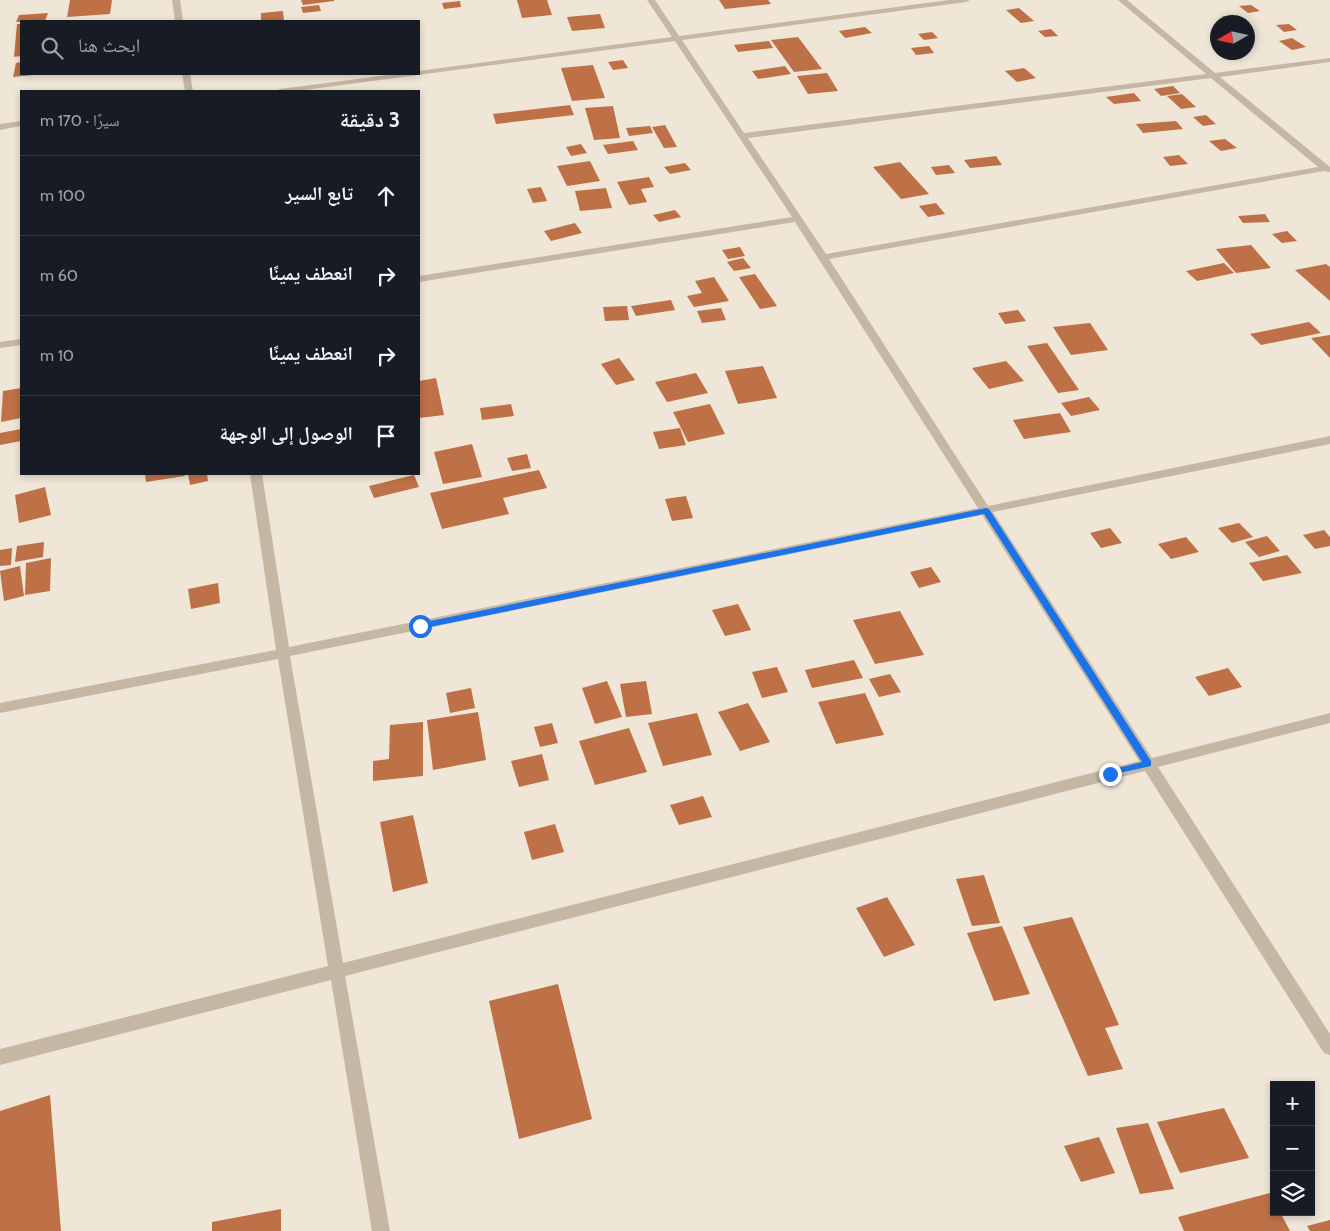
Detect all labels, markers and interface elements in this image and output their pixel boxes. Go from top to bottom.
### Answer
north arrow [1210,15,1255,60]
search box [20,20,420,75]
icon: search [38,34,66,62]
text: ابحث هنا [78,34,140,57]
text: 3 دقيقة [340,107,400,132]
text: سيرًا · 170 m [40,111,120,130]
text: تابع السير [285,182,353,205]
icon: ahead [372,182,400,210]
text: 100 m [40,186,85,205]
text: انعطف يمينًا [268,262,353,285]
icon: right [372,262,400,290]
text: 60 m [40,266,78,285]
text: انعطف يمينًا [268,342,353,365]
icon: right [372,342,400,370]
text: 10 m [40,346,74,365]
text: الوصول إلى الوجهة [220,422,353,445]
icon: arrive [372,422,400,450]
route start [409,615,432,638]
route end [1099,763,1122,786]
map controls [1270,1081,1315,1216]
button: + [1270,1081,1315,1126]
button: − [1270,1126,1315,1171]
button: layers [1270,1171,1315,1216]

